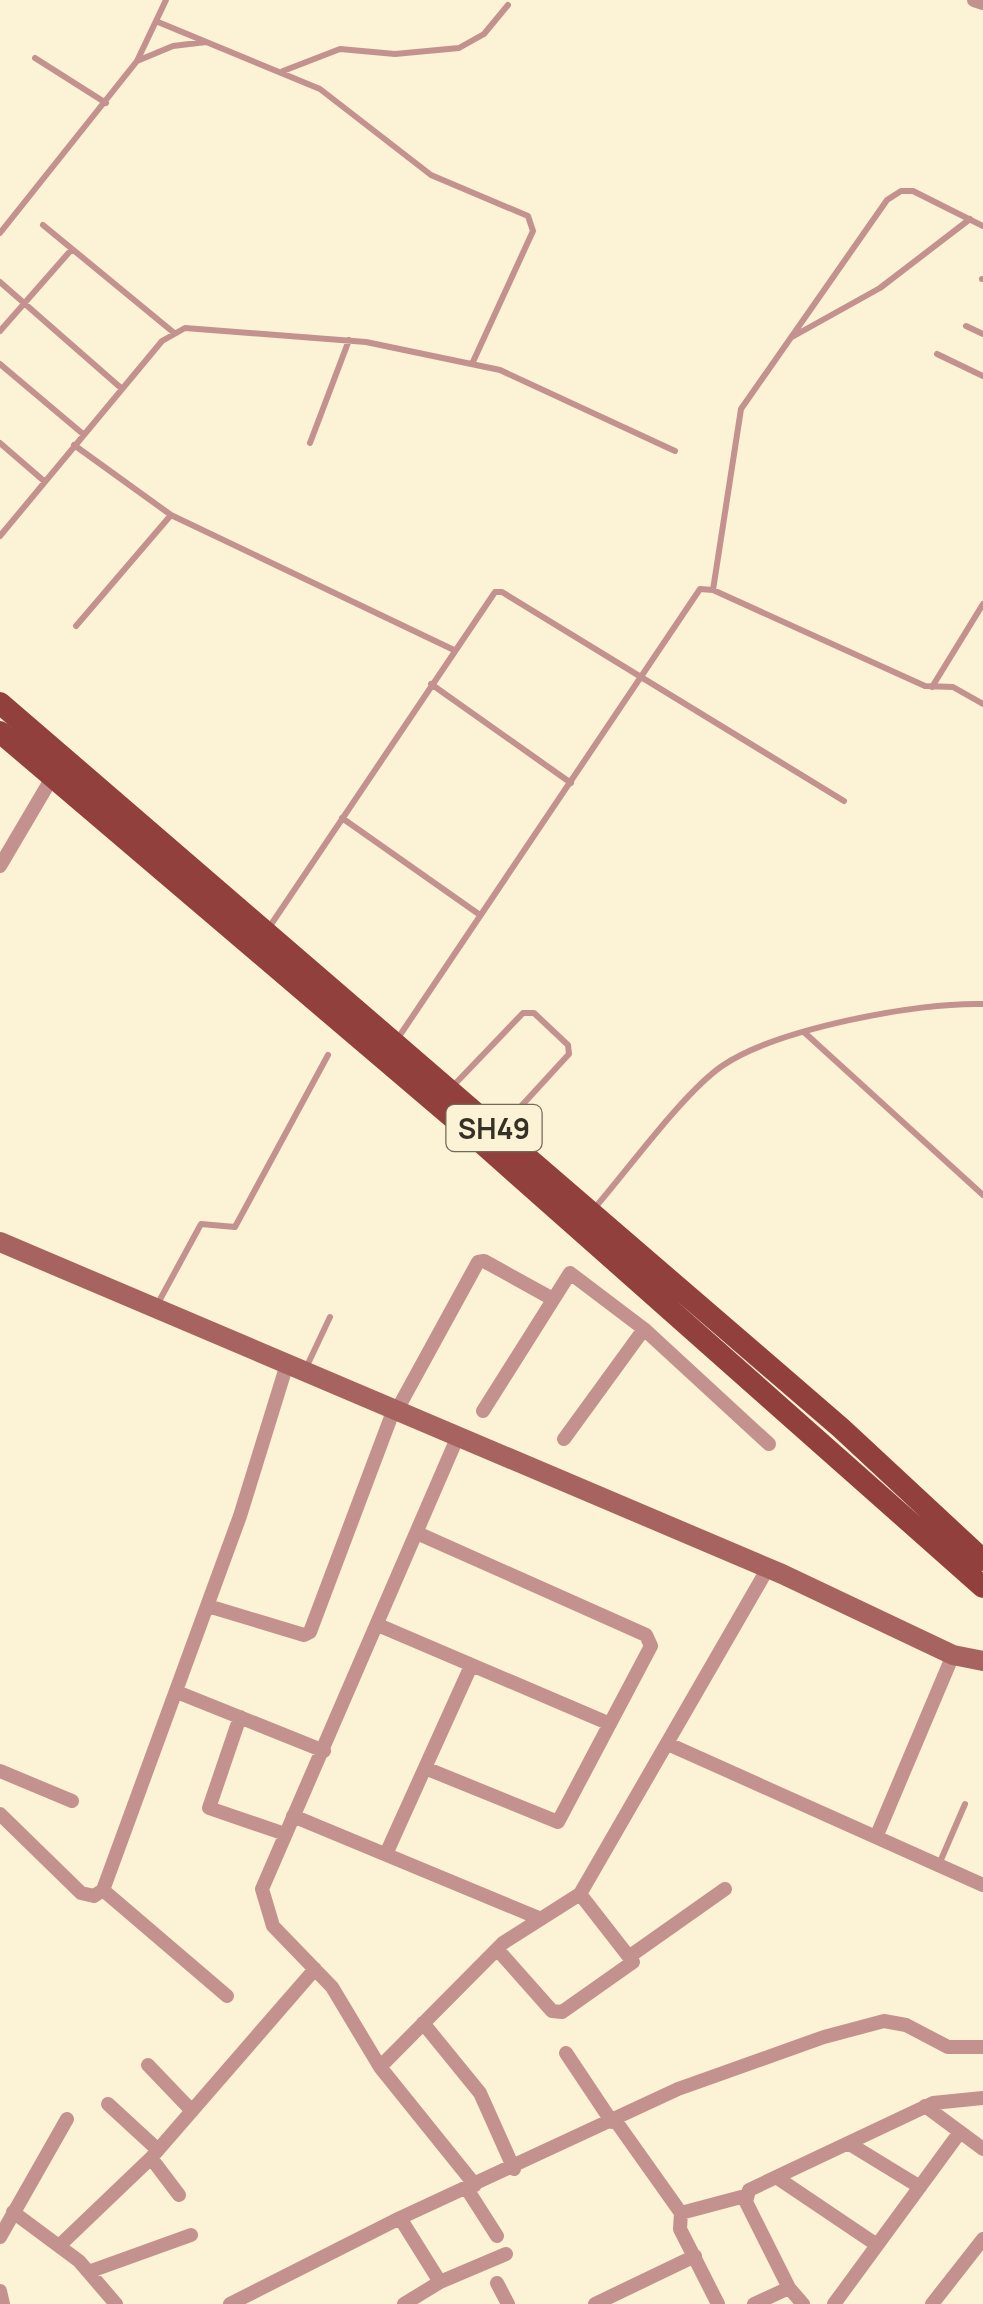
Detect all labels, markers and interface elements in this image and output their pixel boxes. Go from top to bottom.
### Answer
road number: SH49 [446,1105,542,1151]

